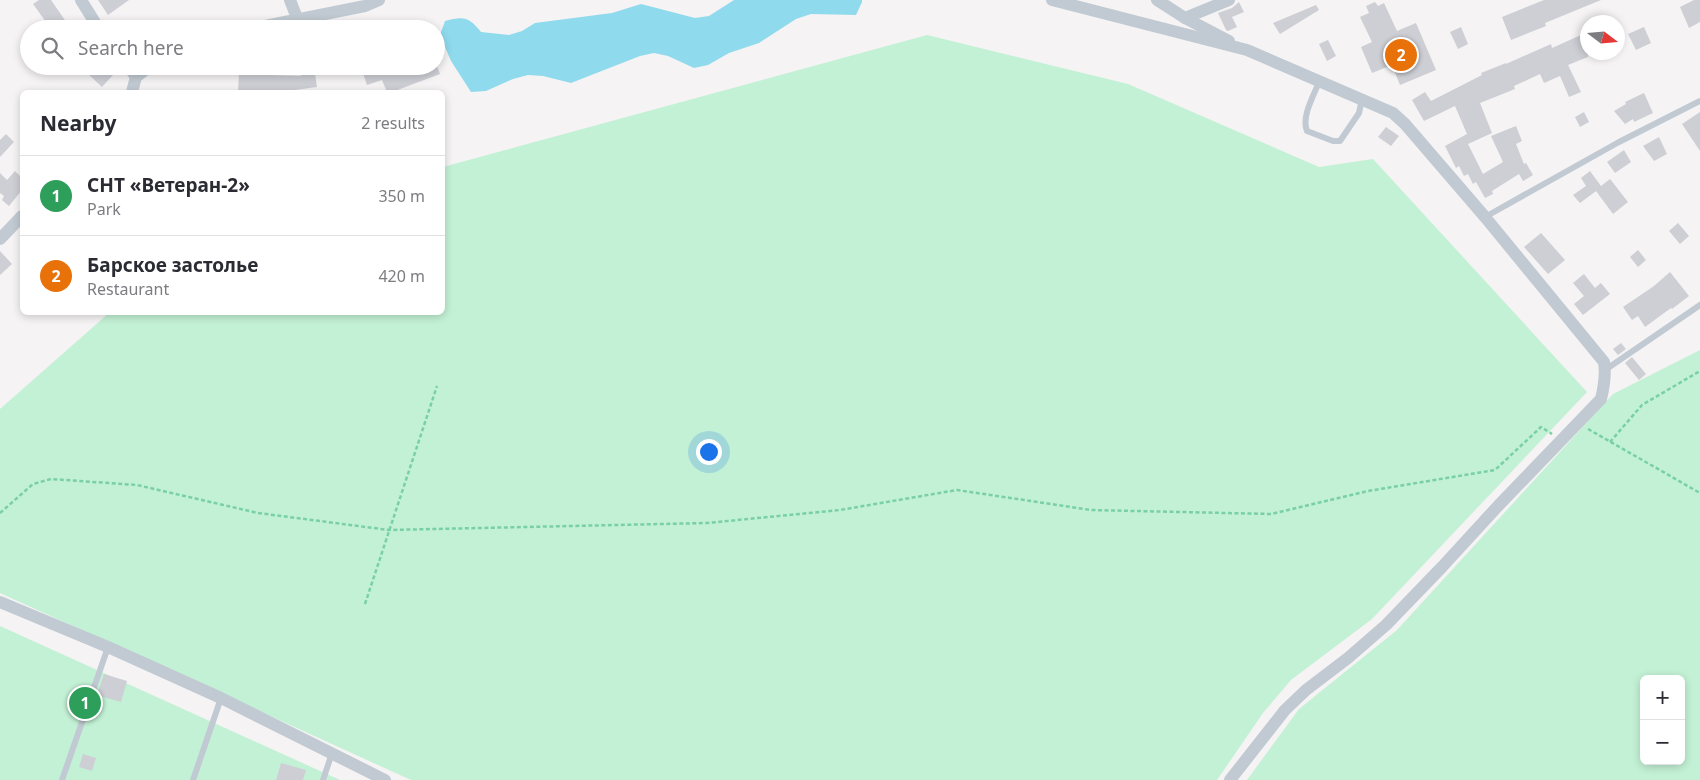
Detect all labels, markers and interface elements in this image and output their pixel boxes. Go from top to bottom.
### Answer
north arrow [1580,15,1625,60]
search box [20,20,445,75]
icon: search [38,34,66,62]
text: Search here [78,35,184,61]
pin: 2 [1385,36,1417,74]
text: Nearby [40,109,116,137]
text: 2 results [361,112,425,134]
text: СНТ «Ветеран-2» [87,172,250,198]
text: 1 [51,185,61,207]
text: 350 m [378,185,425,207]
text: Park [87,198,121,220]
text: Барское застолье [87,252,258,278]
text: 2 [51,265,61,287]
text: 420 m [378,265,425,287]
text: Restaurant [87,278,169,300]
your location [696,439,722,465]
map controls [1640,675,1685,765]
button: + [1640,675,1685,720]
pin: 1 [69,684,101,722]
button: − [1640,720,1685,765]

